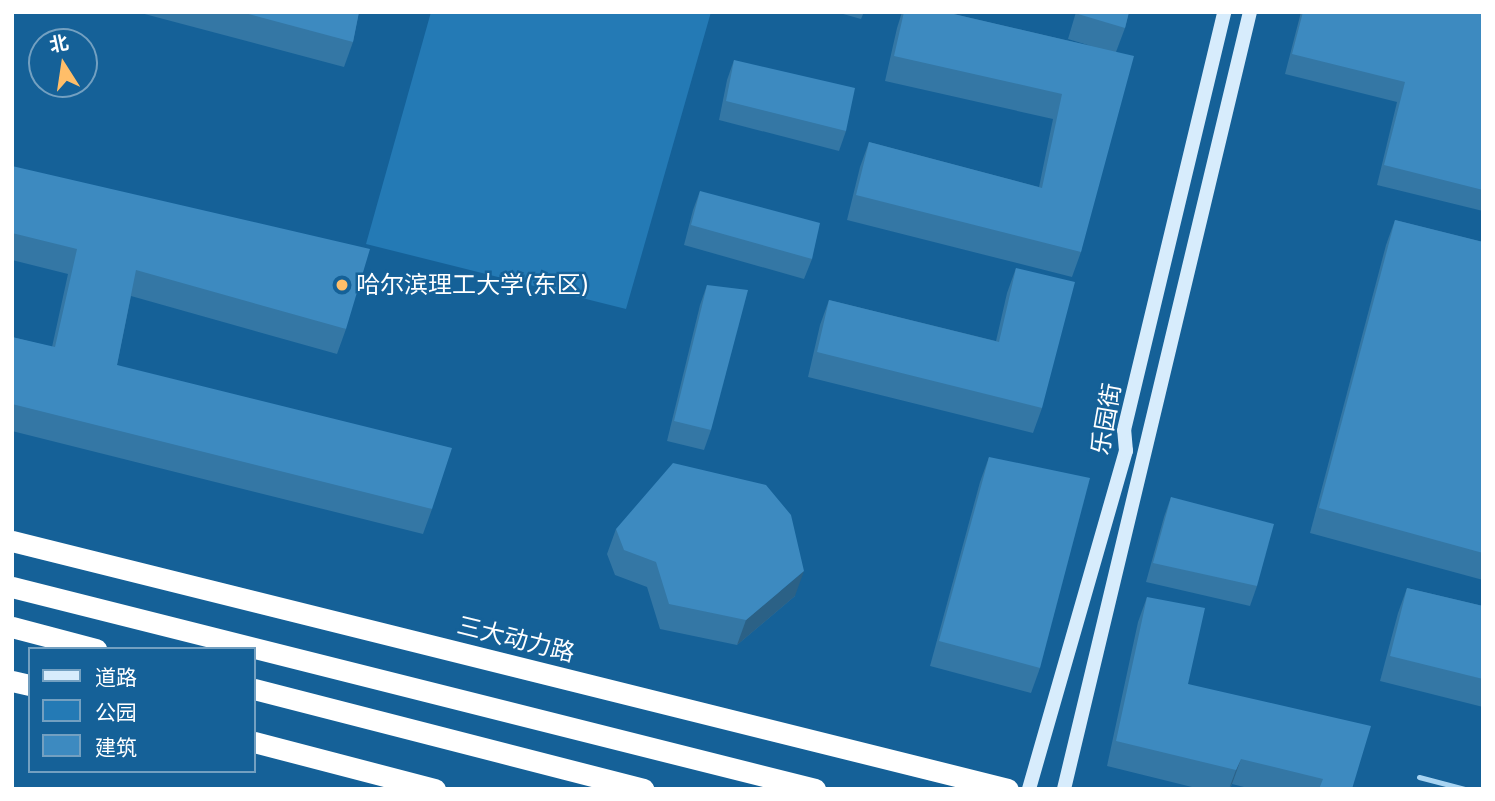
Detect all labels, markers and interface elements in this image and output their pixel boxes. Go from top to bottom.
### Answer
north arrow [28,28,98,98]
text: 北 [47,31,71,57]
place label: 哈尔滨理工大学(东区) [356,271,590,299]
marker: 哈尔滨理工大学(东区) [334,277,350,293]
street label: 乐园街 [1086,381,1126,457]
street label: 三大动力路 [454,611,578,667]
legend [28,647,256,773]
text: 道路 [95,665,137,690]
text: 公园 [95,700,137,725]
text: 建筑 [95,735,137,760]

